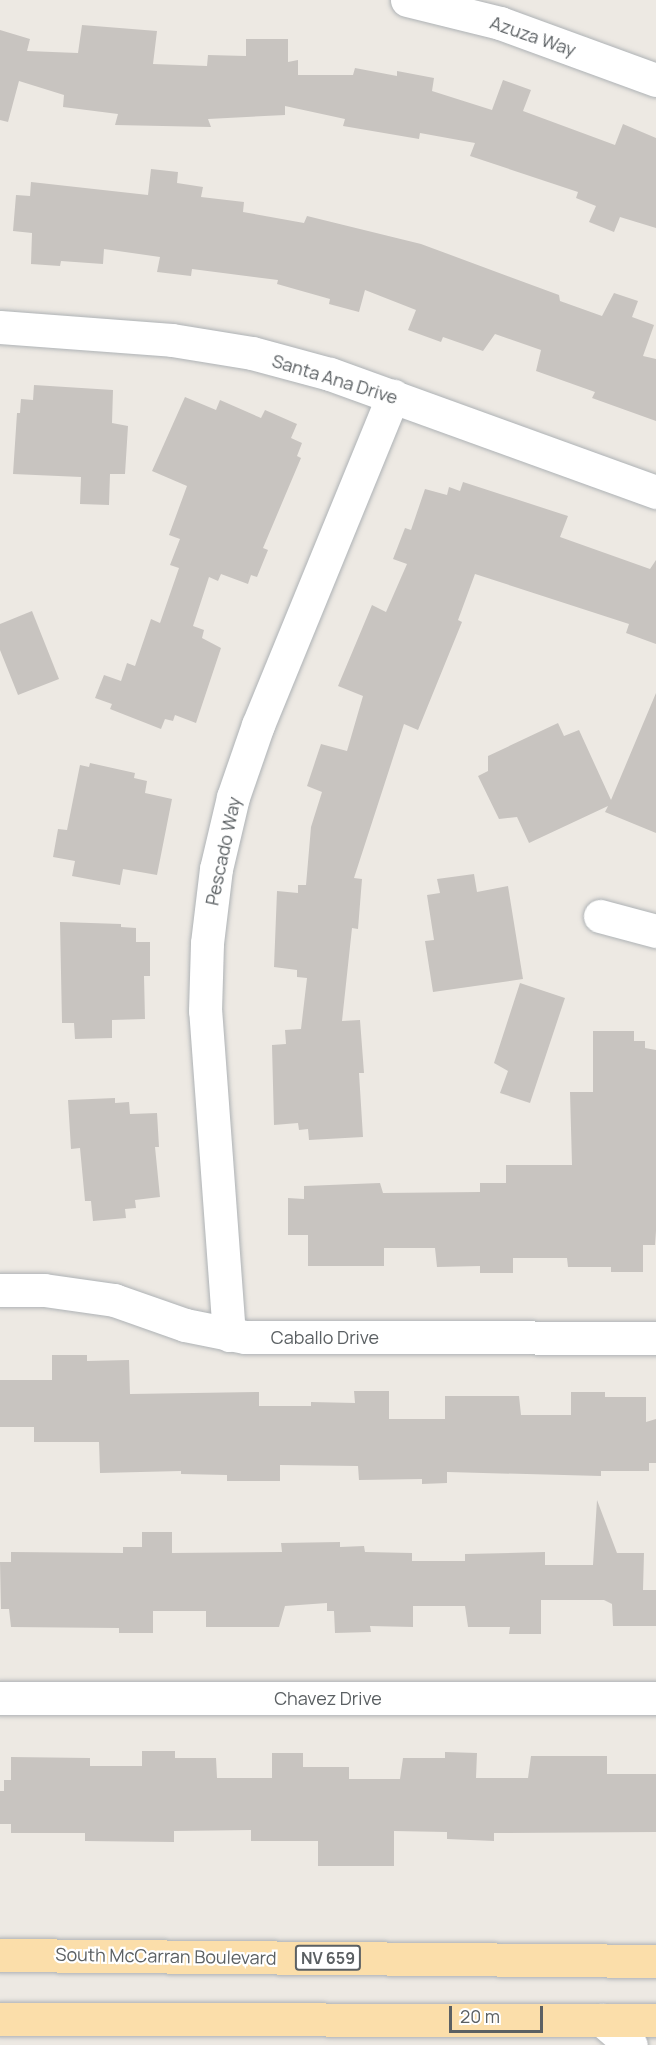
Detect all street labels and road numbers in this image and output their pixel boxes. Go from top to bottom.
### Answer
street label: Azuza Way [487,11,579,61]
street label: Santa Ana Drive [270,350,400,408]
street label: Pescado Way [201,795,245,907]
street label: Caballo Drive [271,1326,379,1348]
street label: Chavez Drive [274,1687,382,1709]
street label: South McCarran Boulevard [55,1943,277,1969]
road number: NV 659 [294,1945,362,1971]

